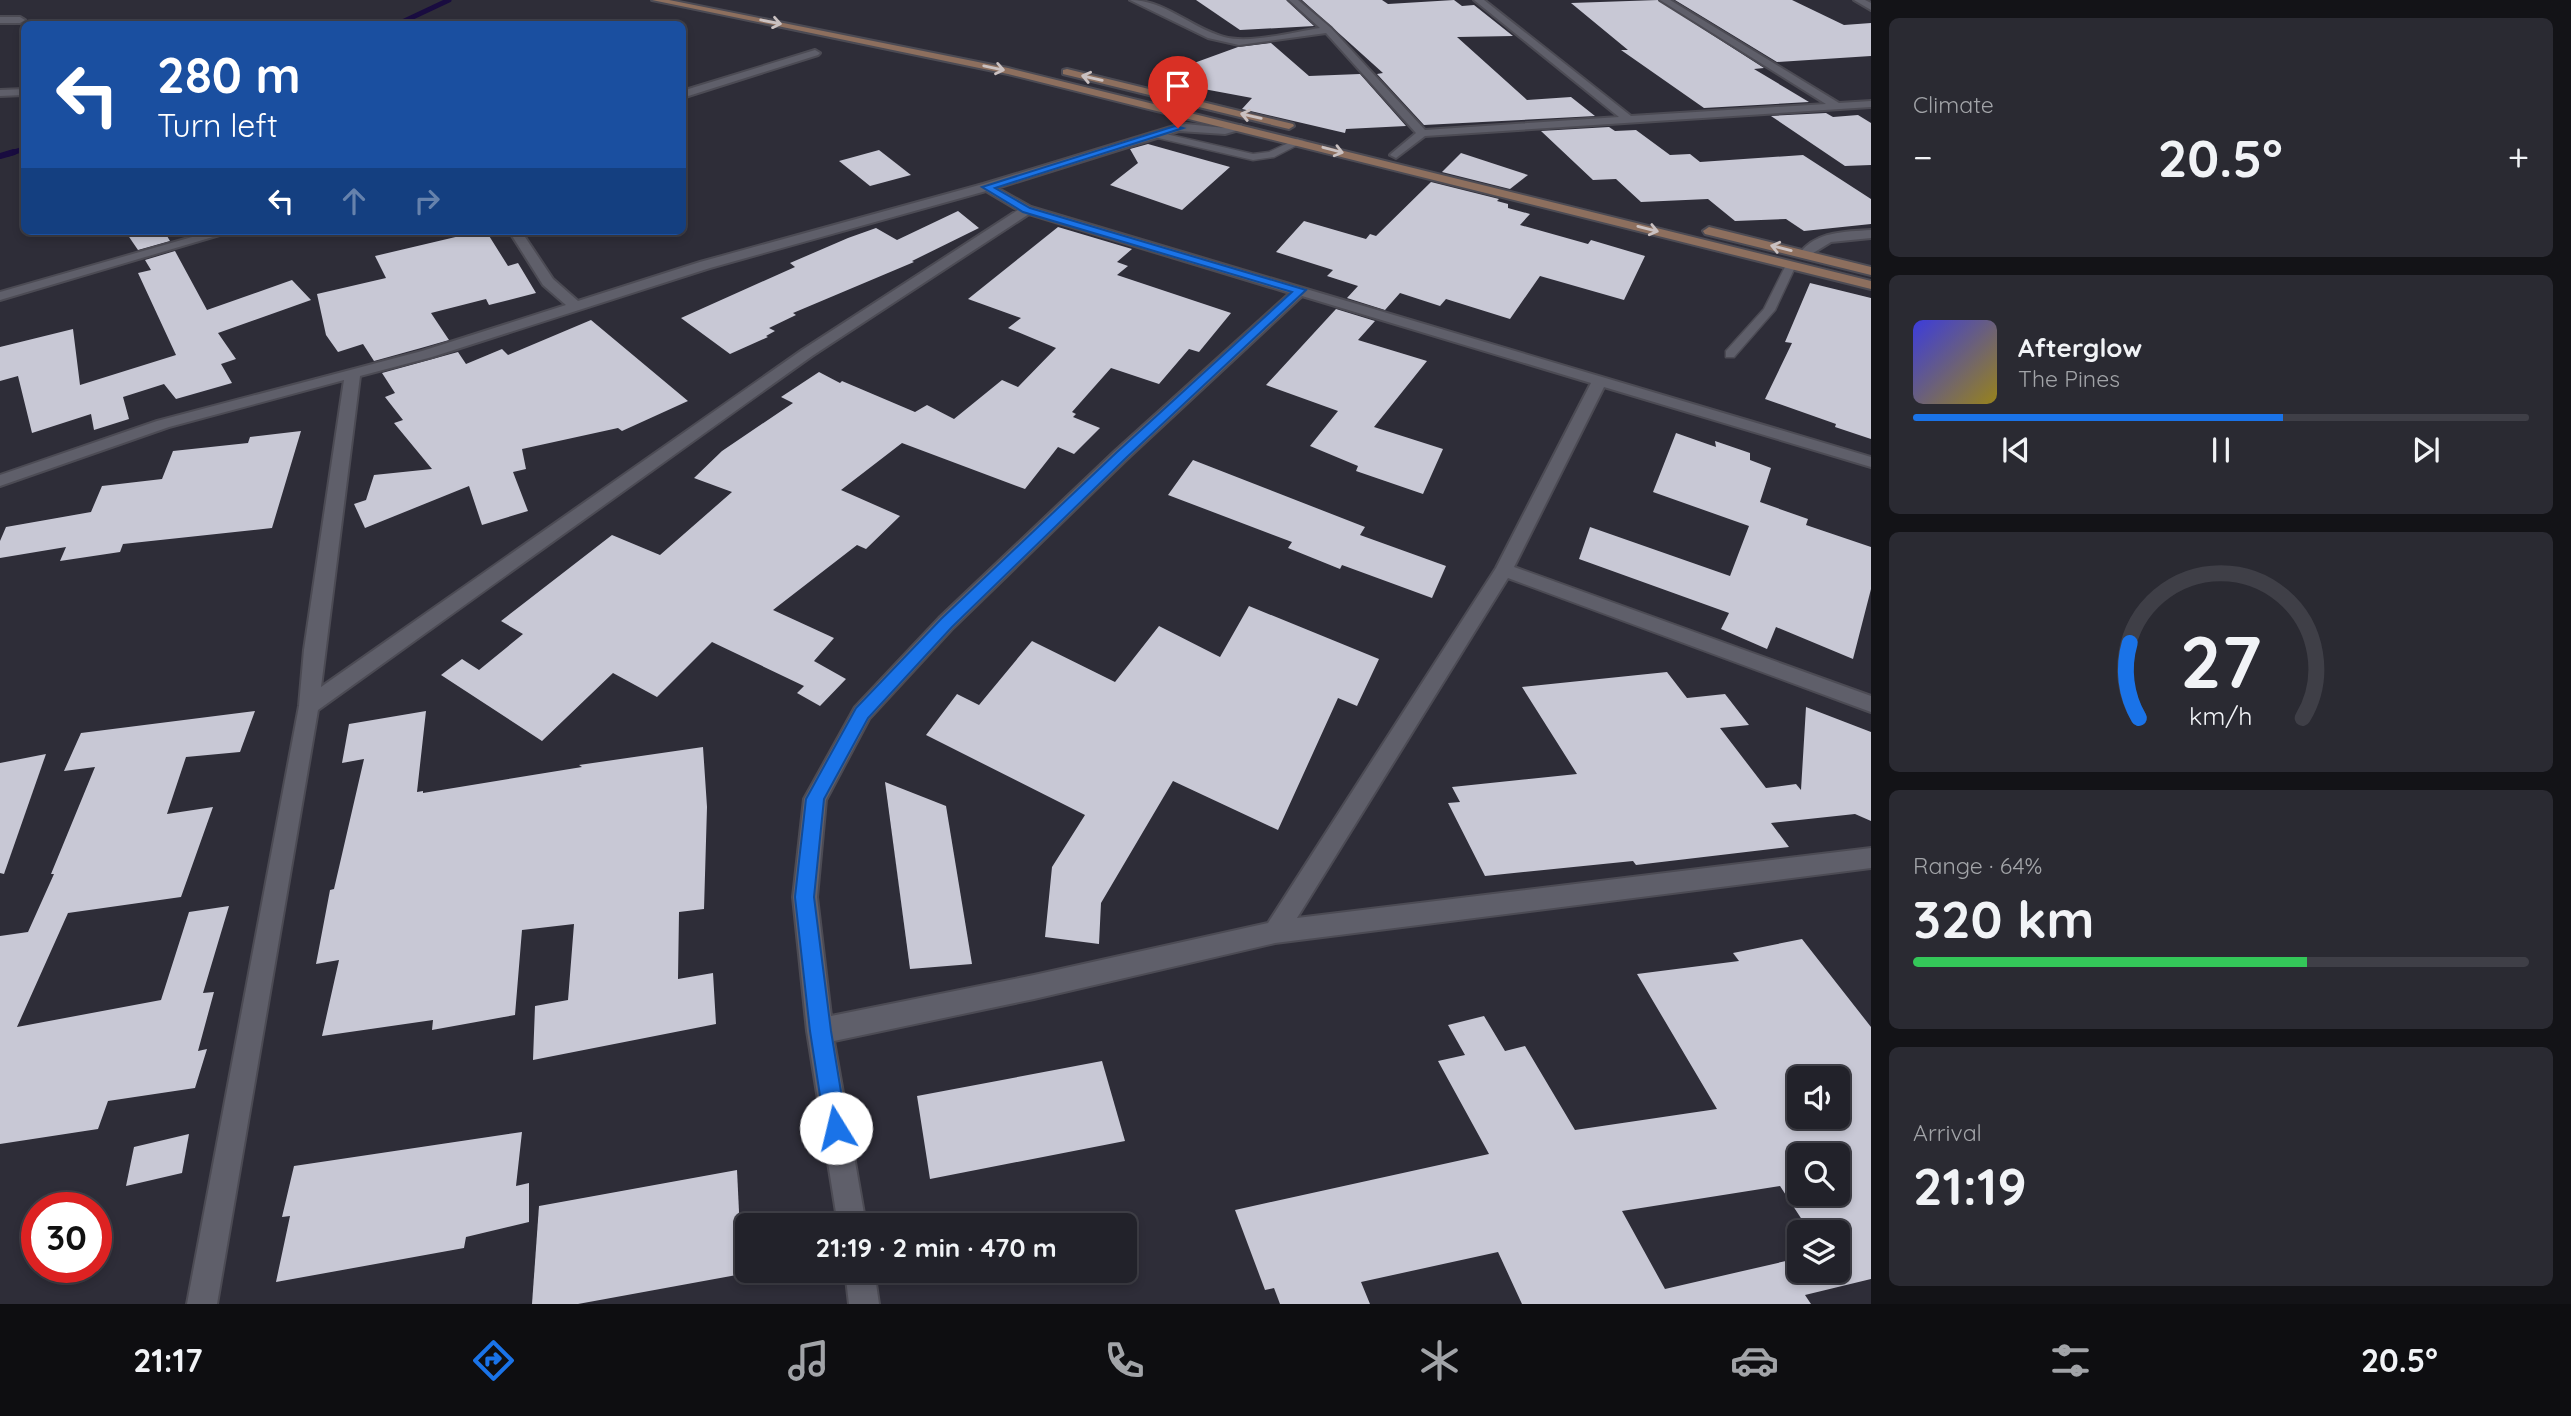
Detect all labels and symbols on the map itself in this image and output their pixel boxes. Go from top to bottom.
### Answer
one-way arrow [759,16,782,30]
pin [1148,56,1208,128]
one-way arrow [982,61,1005,75]
one-way arrow [1081,70,1104,84]
one-way arrow [1240,109,1263,122]
one-way arrow [1321,144,1344,157]
one-way arrow [1637,223,1659,236]
one-way arrow [1770,241,1793,254]
position arrow [799,1091,873,1165]
speed limit sign: 30 [21,1192,112,1283]

